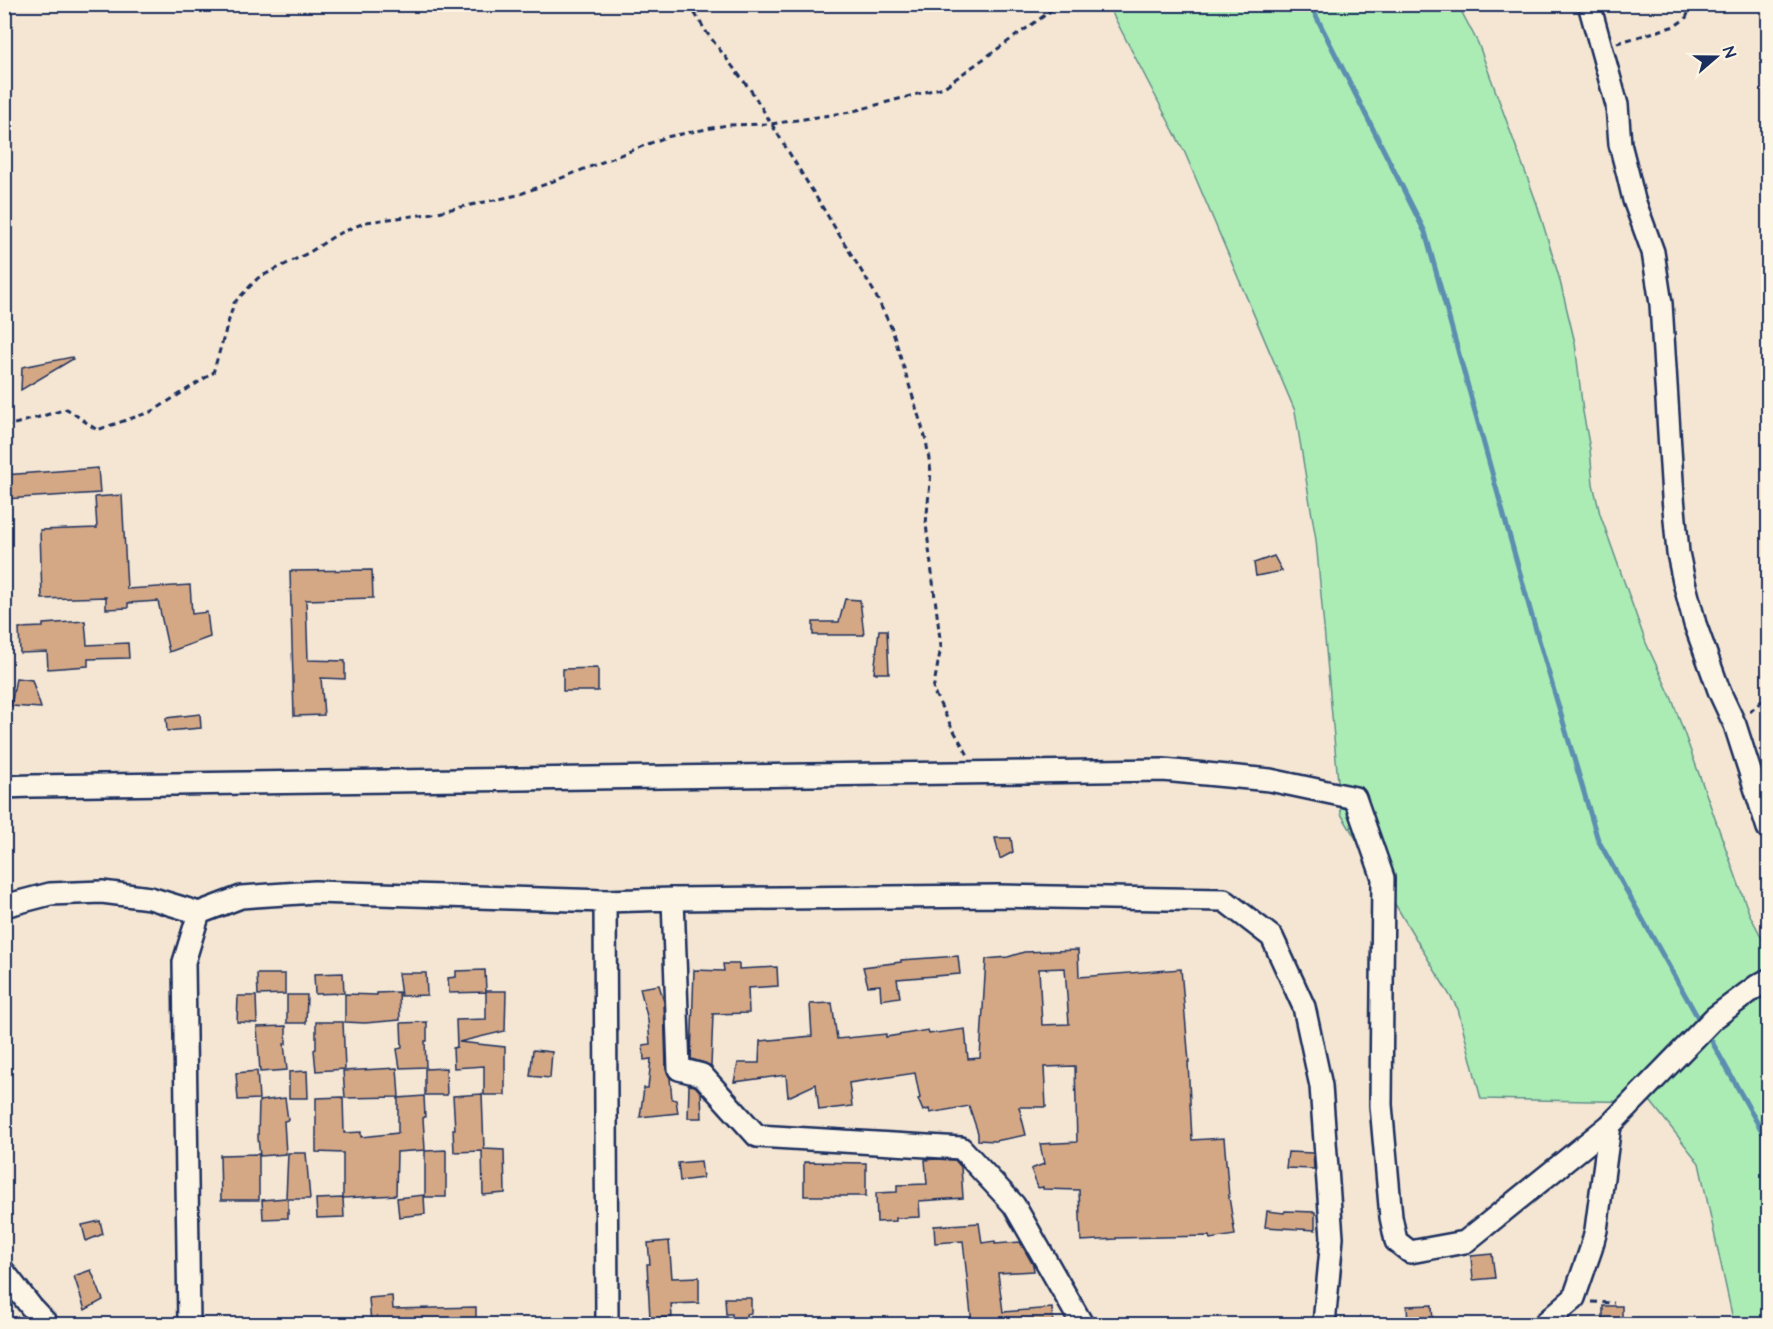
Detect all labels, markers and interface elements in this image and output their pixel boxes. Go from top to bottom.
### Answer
north arrow [1686,27,1746,87]
text: N [1717,44,1741,61]

